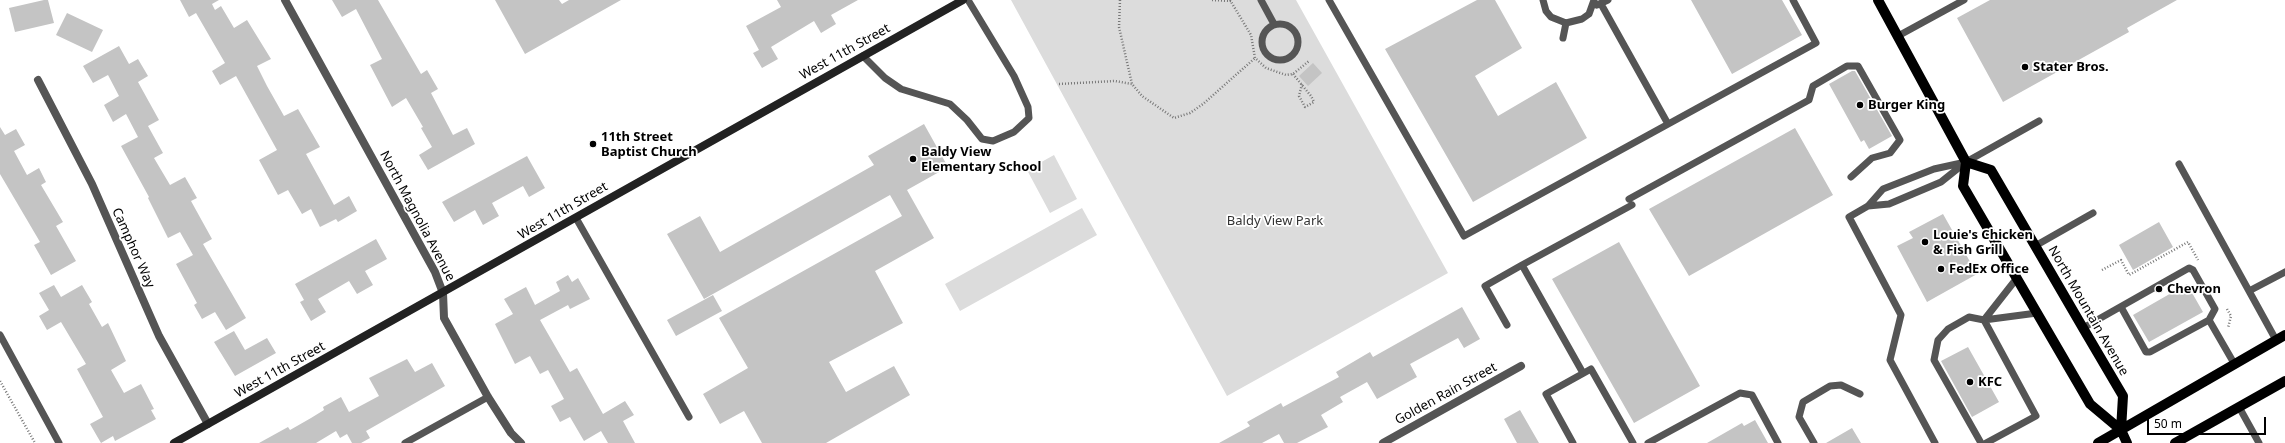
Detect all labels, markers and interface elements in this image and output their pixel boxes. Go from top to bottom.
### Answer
street label: West 11th Street [797,21,893,83]
place label: Stater Bros. [2033,59,2109,75]
marker: Stater Bros. [2020,62,2030,72]
place label: Burger King [1868,97,1945,113]
marker: Burger King [1855,100,1865,110]
place label: 11th Street Baptist Church [601,129,697,160]
marker: 11th Street Baptist Church [588,139,598,149]
place label: Baldy View Elementary School [921,144,1041,175]
street label: North Magnolia Avenue [376,148,458,284]
marker: Baldy View Elementary School [908,154,918,164]
street label: West 11th Street [515,179,611,243]
street label: Camphor Way [108,206,158,290]
park label: Baldy View Park [1227,213,1323,229]
place label: Louie's Chicken & Fish Grill [1933,227,2033,258]
marker: Louie's Chicken & Fish Grill [1920,237,1930,247]
street label: North Mountain Avenue [2044,243,2132,379]
place label: FedEx Office [1949,261,2029,277]
marker: FedEx Office [1936,264,1946,274]
place label: Chevron [2167,281,2221,297]
marker: Chevron [2154,284,2164,294]
street label: West 11th Street [232,339,328,401]
street label: Golden Rain Street [1392,360,1500,428]
place label: KFC [1978,374,2002,390]
marker: KFC [1965,377,1975,387]
scale bar [2149,409,2268,435]
text: 50 m [2154,415,2182,432]

